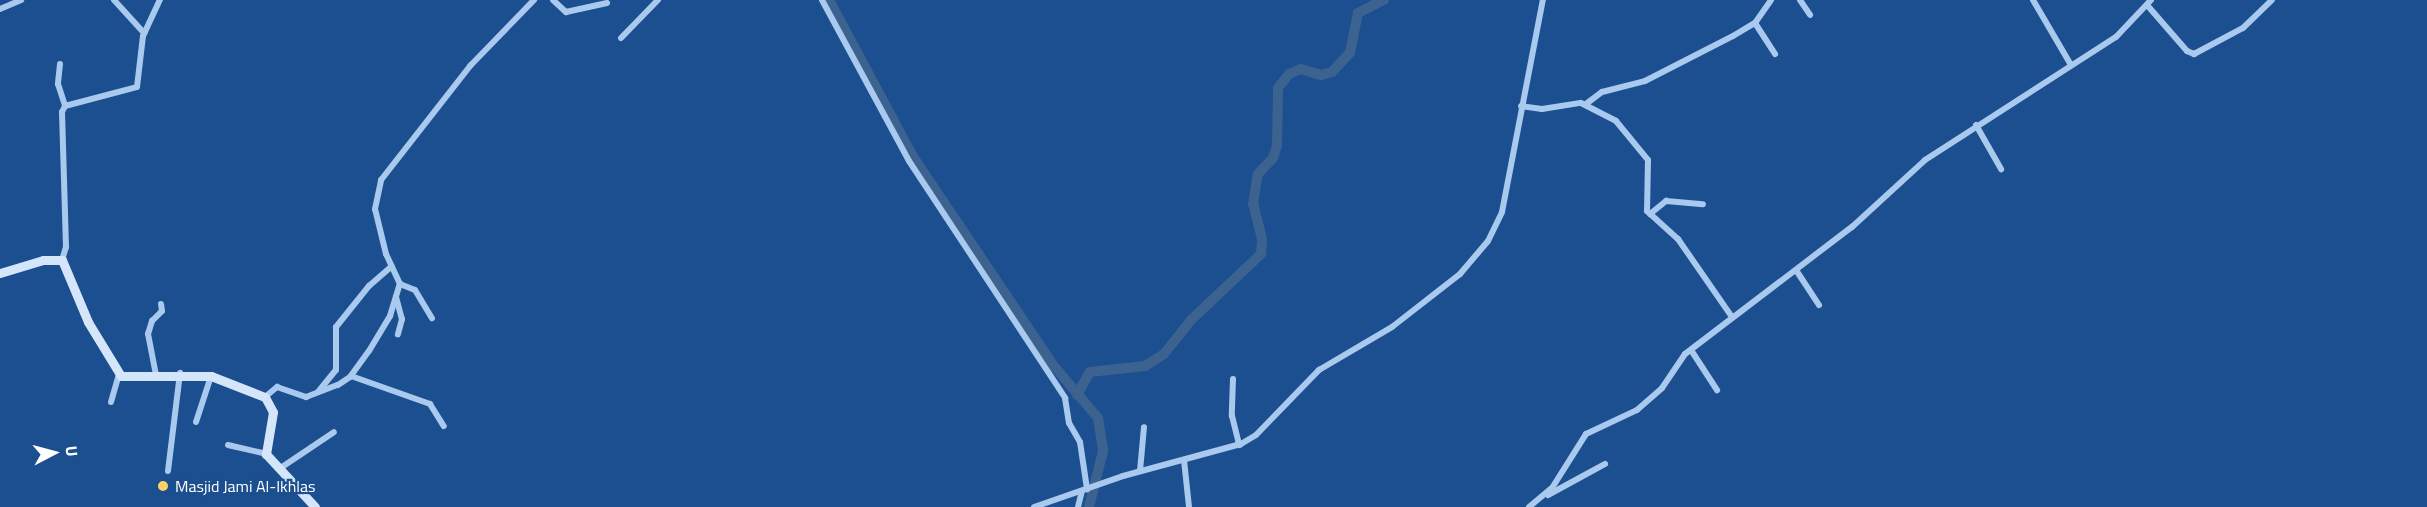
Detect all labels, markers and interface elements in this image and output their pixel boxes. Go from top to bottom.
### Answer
north arrow [24,423,84,483]
text: U [59,445,84,458]
place label: Masjid Jami Al-Ikhlas [175,476,316,496]
marker: Masjid Jami Al-Ikhlas [156,479,170,493]

